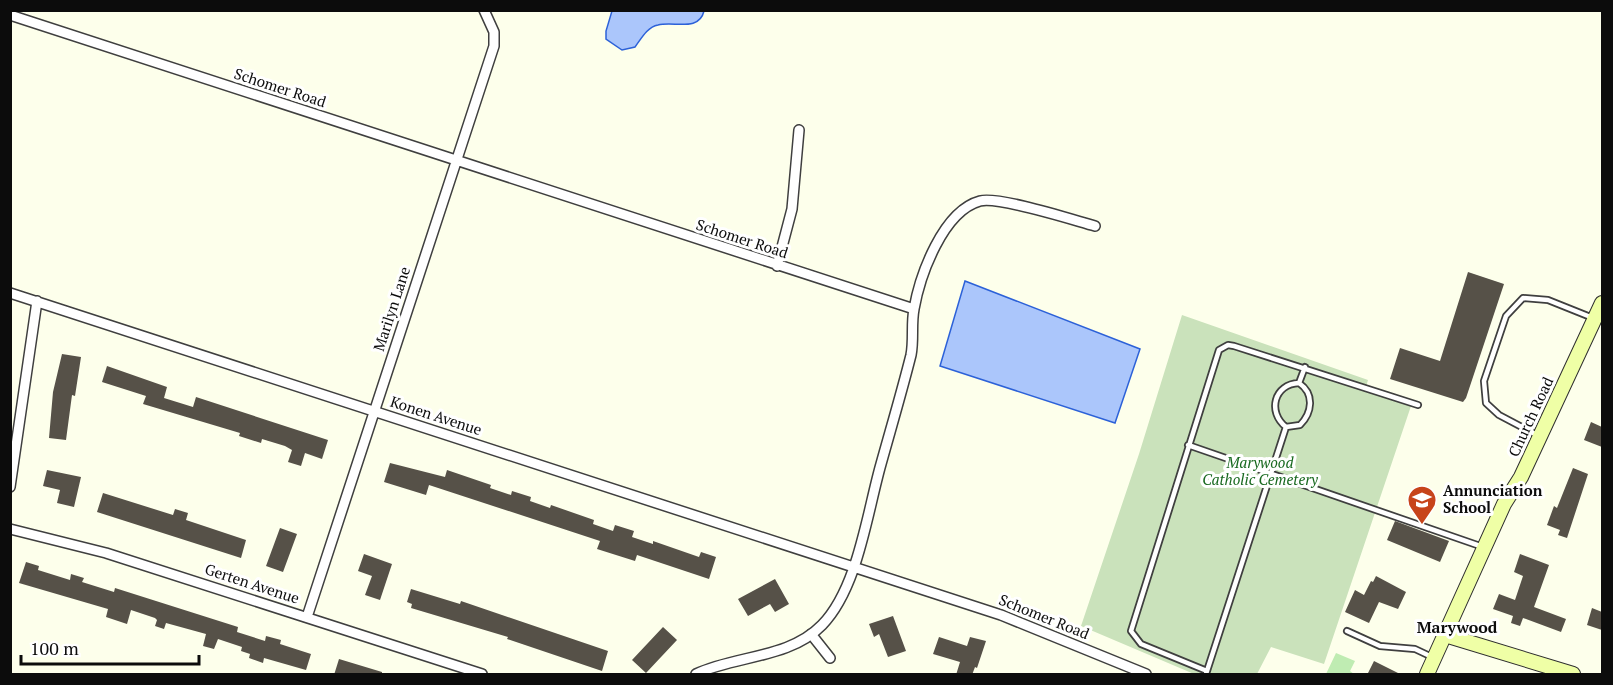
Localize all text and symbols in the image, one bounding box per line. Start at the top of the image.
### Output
street label: Schomer Road [232,63,329,111]
street label: Schomer Road [694,214,791,262]
street label: Marilyn Lane [368,264,414,354]
street label: Church Road [1503,373,1557,460]
street label: Konen Avenue [388,391,485,439]
park label: Marywood Catholic Cemetery [1202,452,1319,489]
place label: Annunciation School [1443,480,1543,517]
school or university icon: Annunciation School [1406,484,1438,526]
street label: Gerten Avenue [203,558,302,608]
street label: Schomer Road [996,589,1092,643]
district label: Marywood [1417,616,1498,638]
scale bar [21,628,200,666]
text: 100 m [30,636,79,660]

